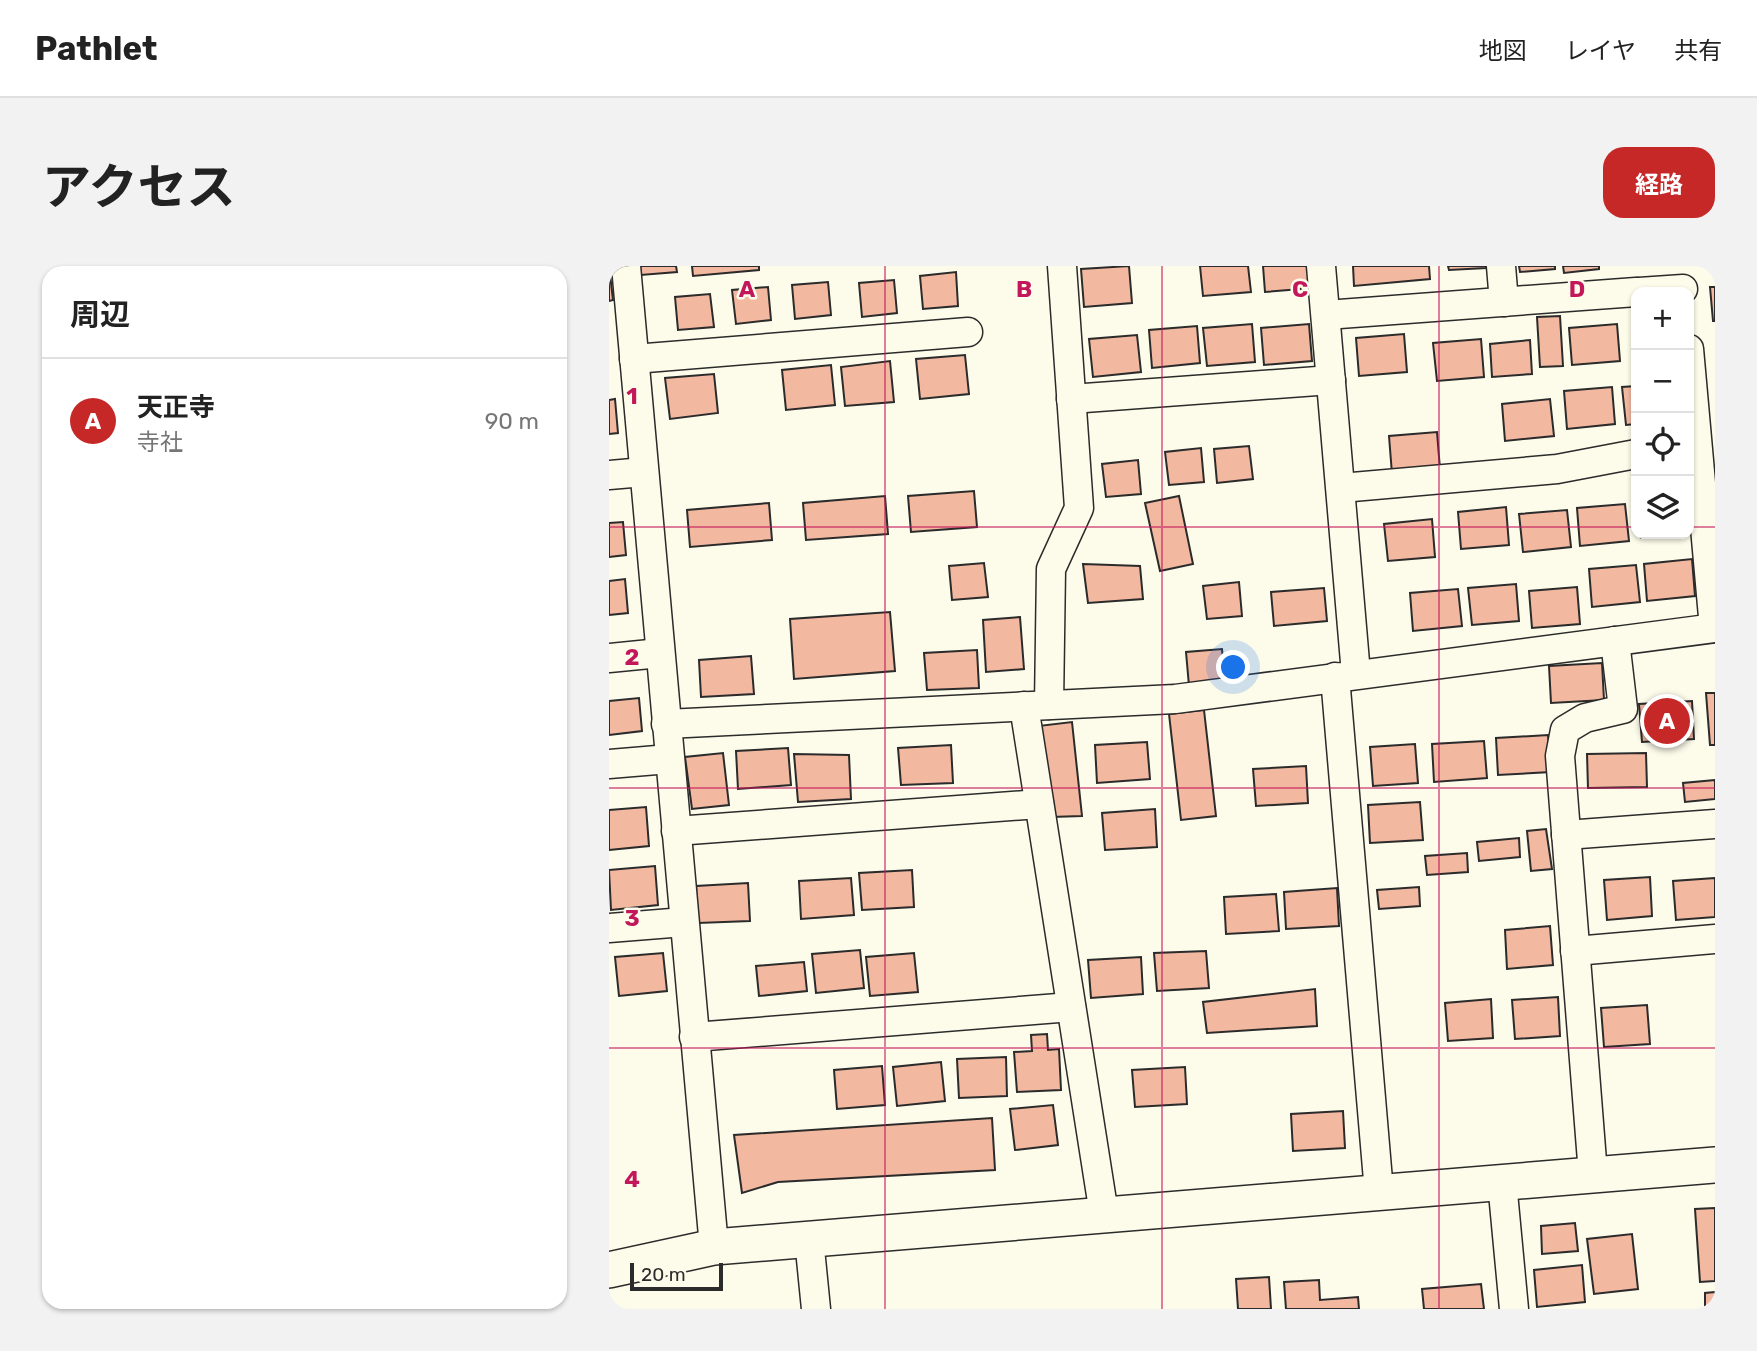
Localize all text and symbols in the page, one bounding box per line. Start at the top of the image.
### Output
text: Pathlet [35,29,158,68]
text: 地図 [1479,37,1527,65]
text: レイヤ [1565,37,1636,65]
text: 共有 [1674,37,1722,65]
button: 経路 [1603,147,1715,218]
text: アクセス [42,158,236,216]
text: A [739,275,756,303]
text: B [1016,275,1032,303]
text: C [1292,275,1308,303]
text: D [1569,275,1585,303]
map controls [1631,287,1694,539]
button: + [1631,287,1694,350]
text: 周辺 [70,297,130,333]
button: − [1631,350,1694,413]
text: 1 [626,382,638,410]
text: 天正寺 [137,392,215,423]
text: A [85,407,101,435]
text: 90 m [485,407,539,435]
button: locate [1631,413,1694,476]
text: 寺社 [137,428,183,456]
button: layers [1631,476,1694,539]
text: 2 [625,643,639,671]
your location [1216,650,1250,684]
pin: A [1644,695,1690,747]
text: 3 [624,904,640,932]
text: 4 [624,1165,640,1193]
scale bar [630,1260,723,1292]
text: 20 m [641,1263,686,1286]

